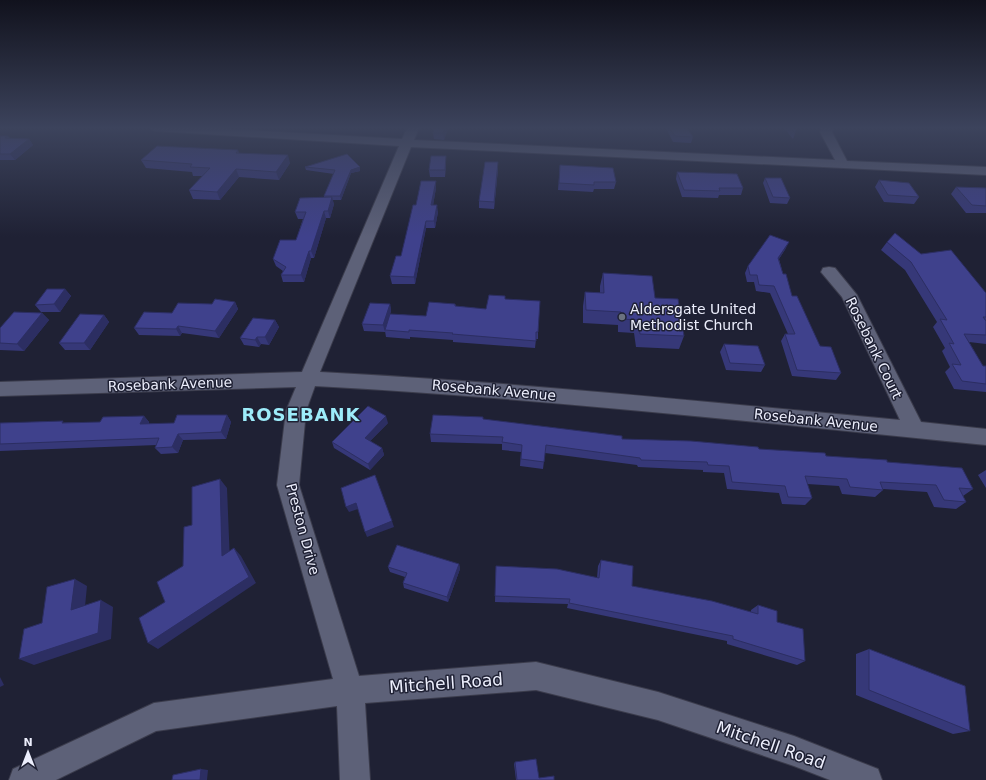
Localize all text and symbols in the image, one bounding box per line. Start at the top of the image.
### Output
street label: Rosebank Court [842,295,906,402]
place label: Aldersgate United Methodist Church [630,301,756,333]
marker: Aldersgate United Methodist Church [617,312,627,322]
street label: Rosebank Avenue [108,374,232,394]
street label: Rosebank Avenue [431,377,557,403]
district label: ROSEBANK [241,404,361,425]
street label: Rosebank Avenue [753,406,879,434]
street label: Preston Drive [283,481,323,577]
street label: Mitchell Road [388,669,504,697]
street label: Mitchell Road [714,717,828,773]
north arrow [8,732,48,772]
text: N [23,736,33,749]

